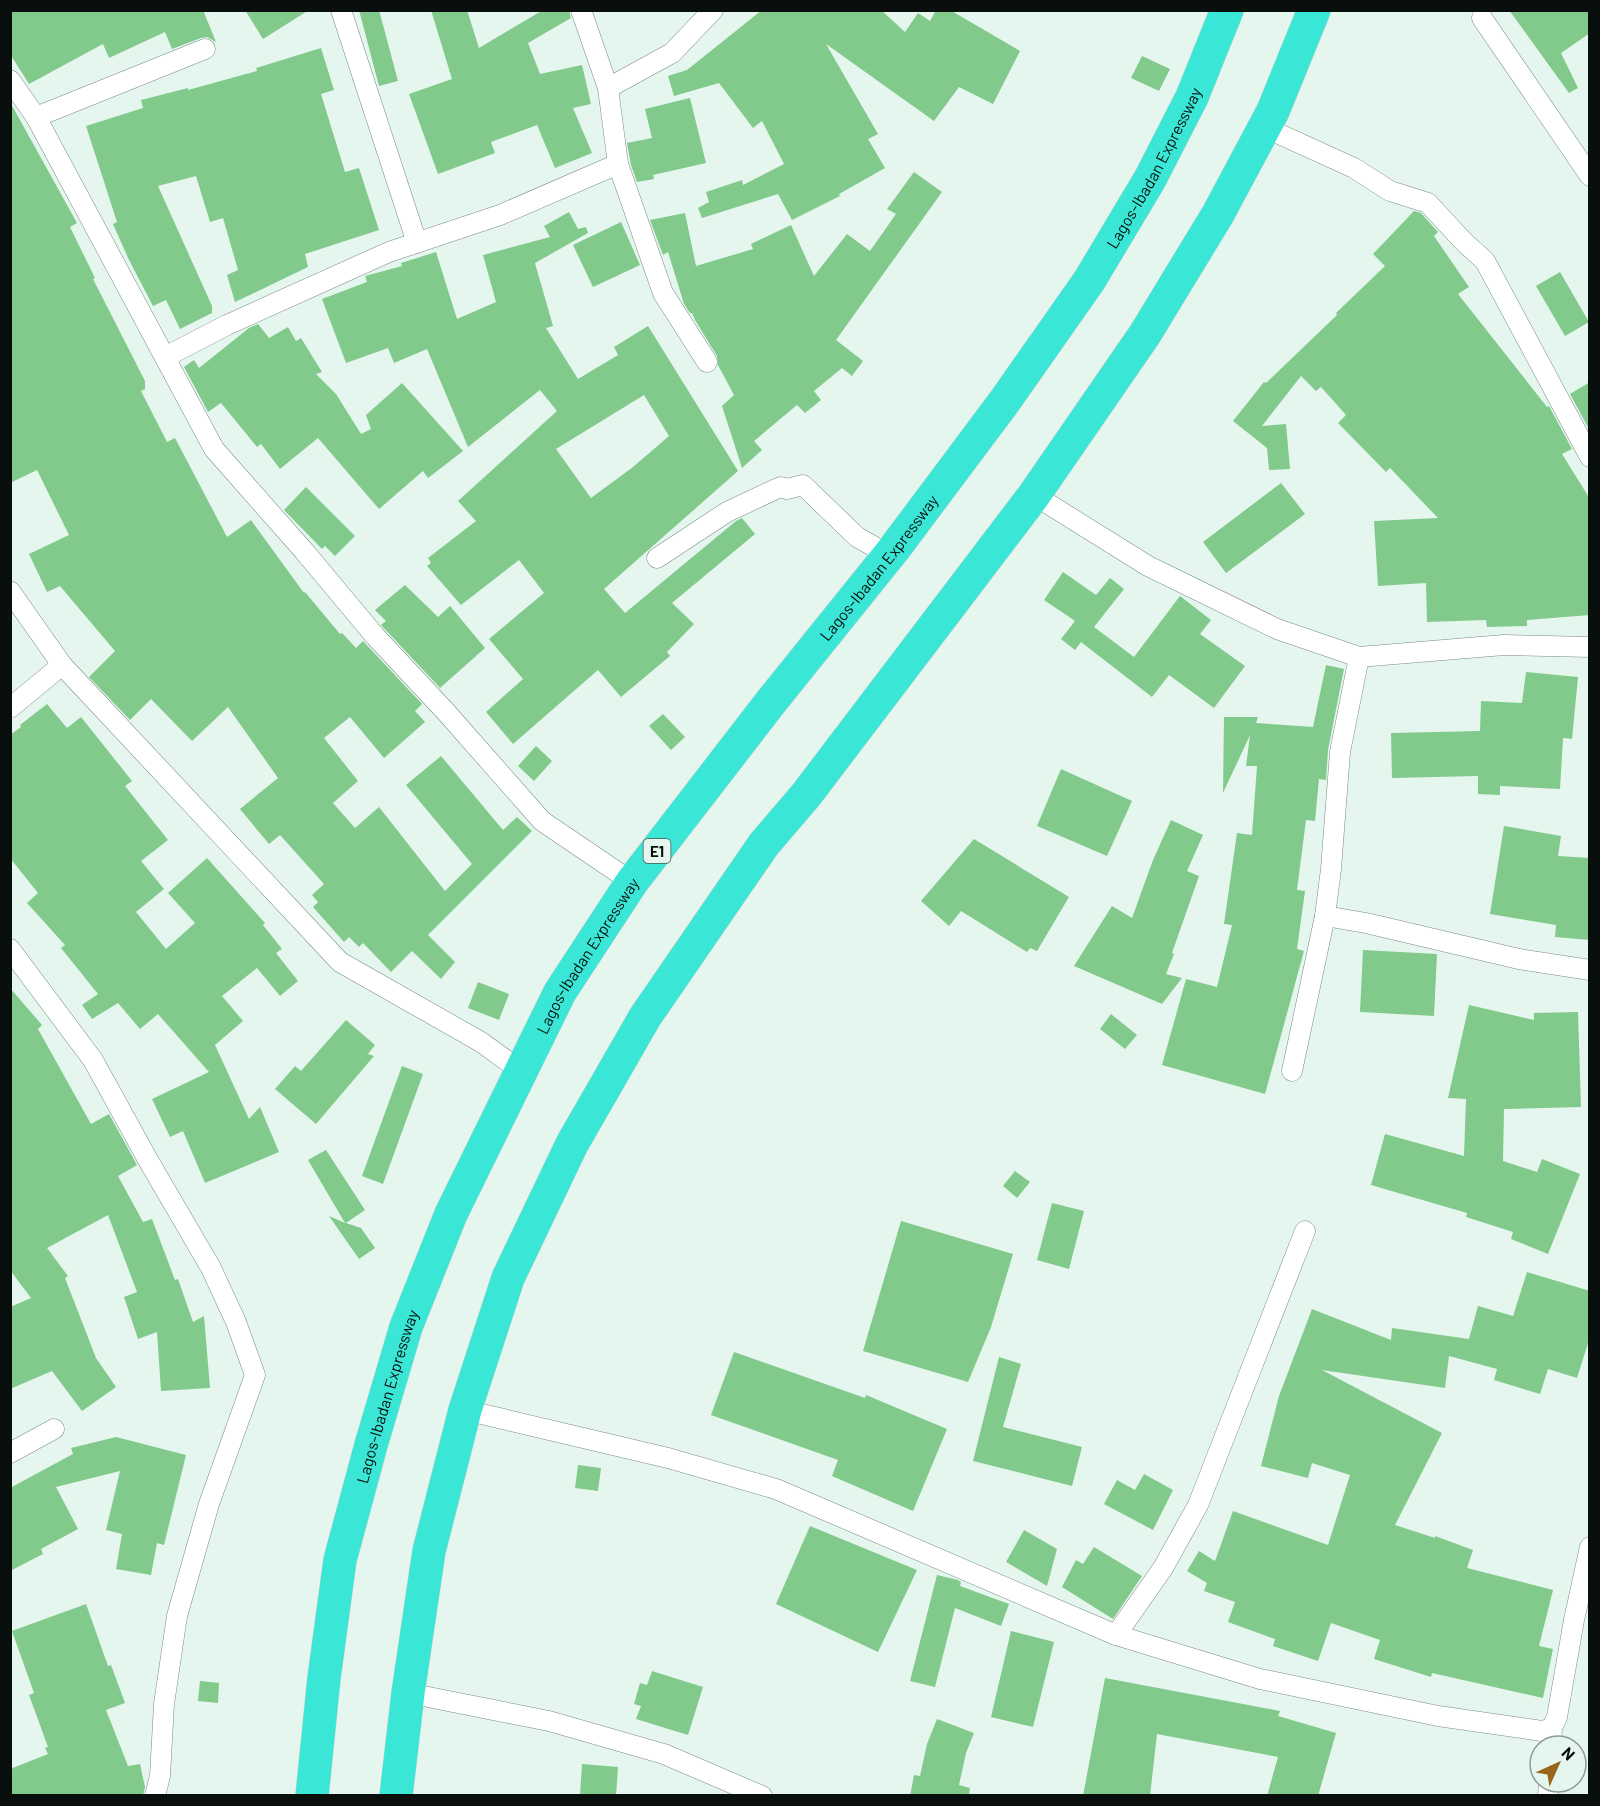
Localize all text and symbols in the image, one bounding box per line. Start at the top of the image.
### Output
street label: Lagos-Ibadan Expressway [1102,84,1205,251]
street label: Lagos-Ibadan Expressway [815,490,942,644]
road number: E1 [644,839,670,863]
street label: Lagos-Ibadan Expressway [532,873,642,1037]
street label: Lagos-Ibadan Expressway [352,1306,422,1485]
north arrow [1528,1734,1588,1794]
text: N [1558,1743,1579,1764]

